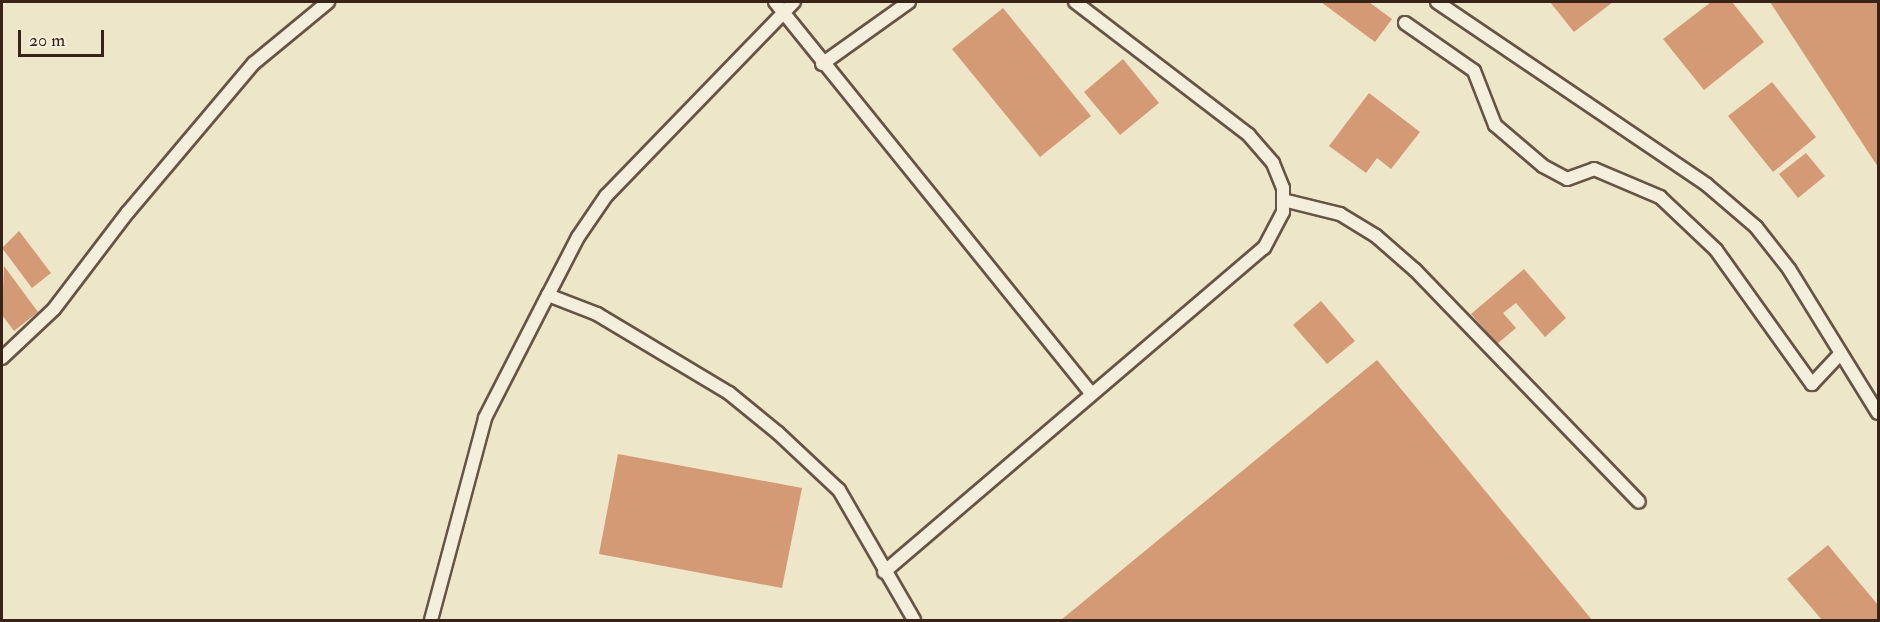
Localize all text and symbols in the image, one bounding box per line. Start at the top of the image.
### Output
scale bar [21,18,106,56]
text: 20 m [29,29,65,52]

